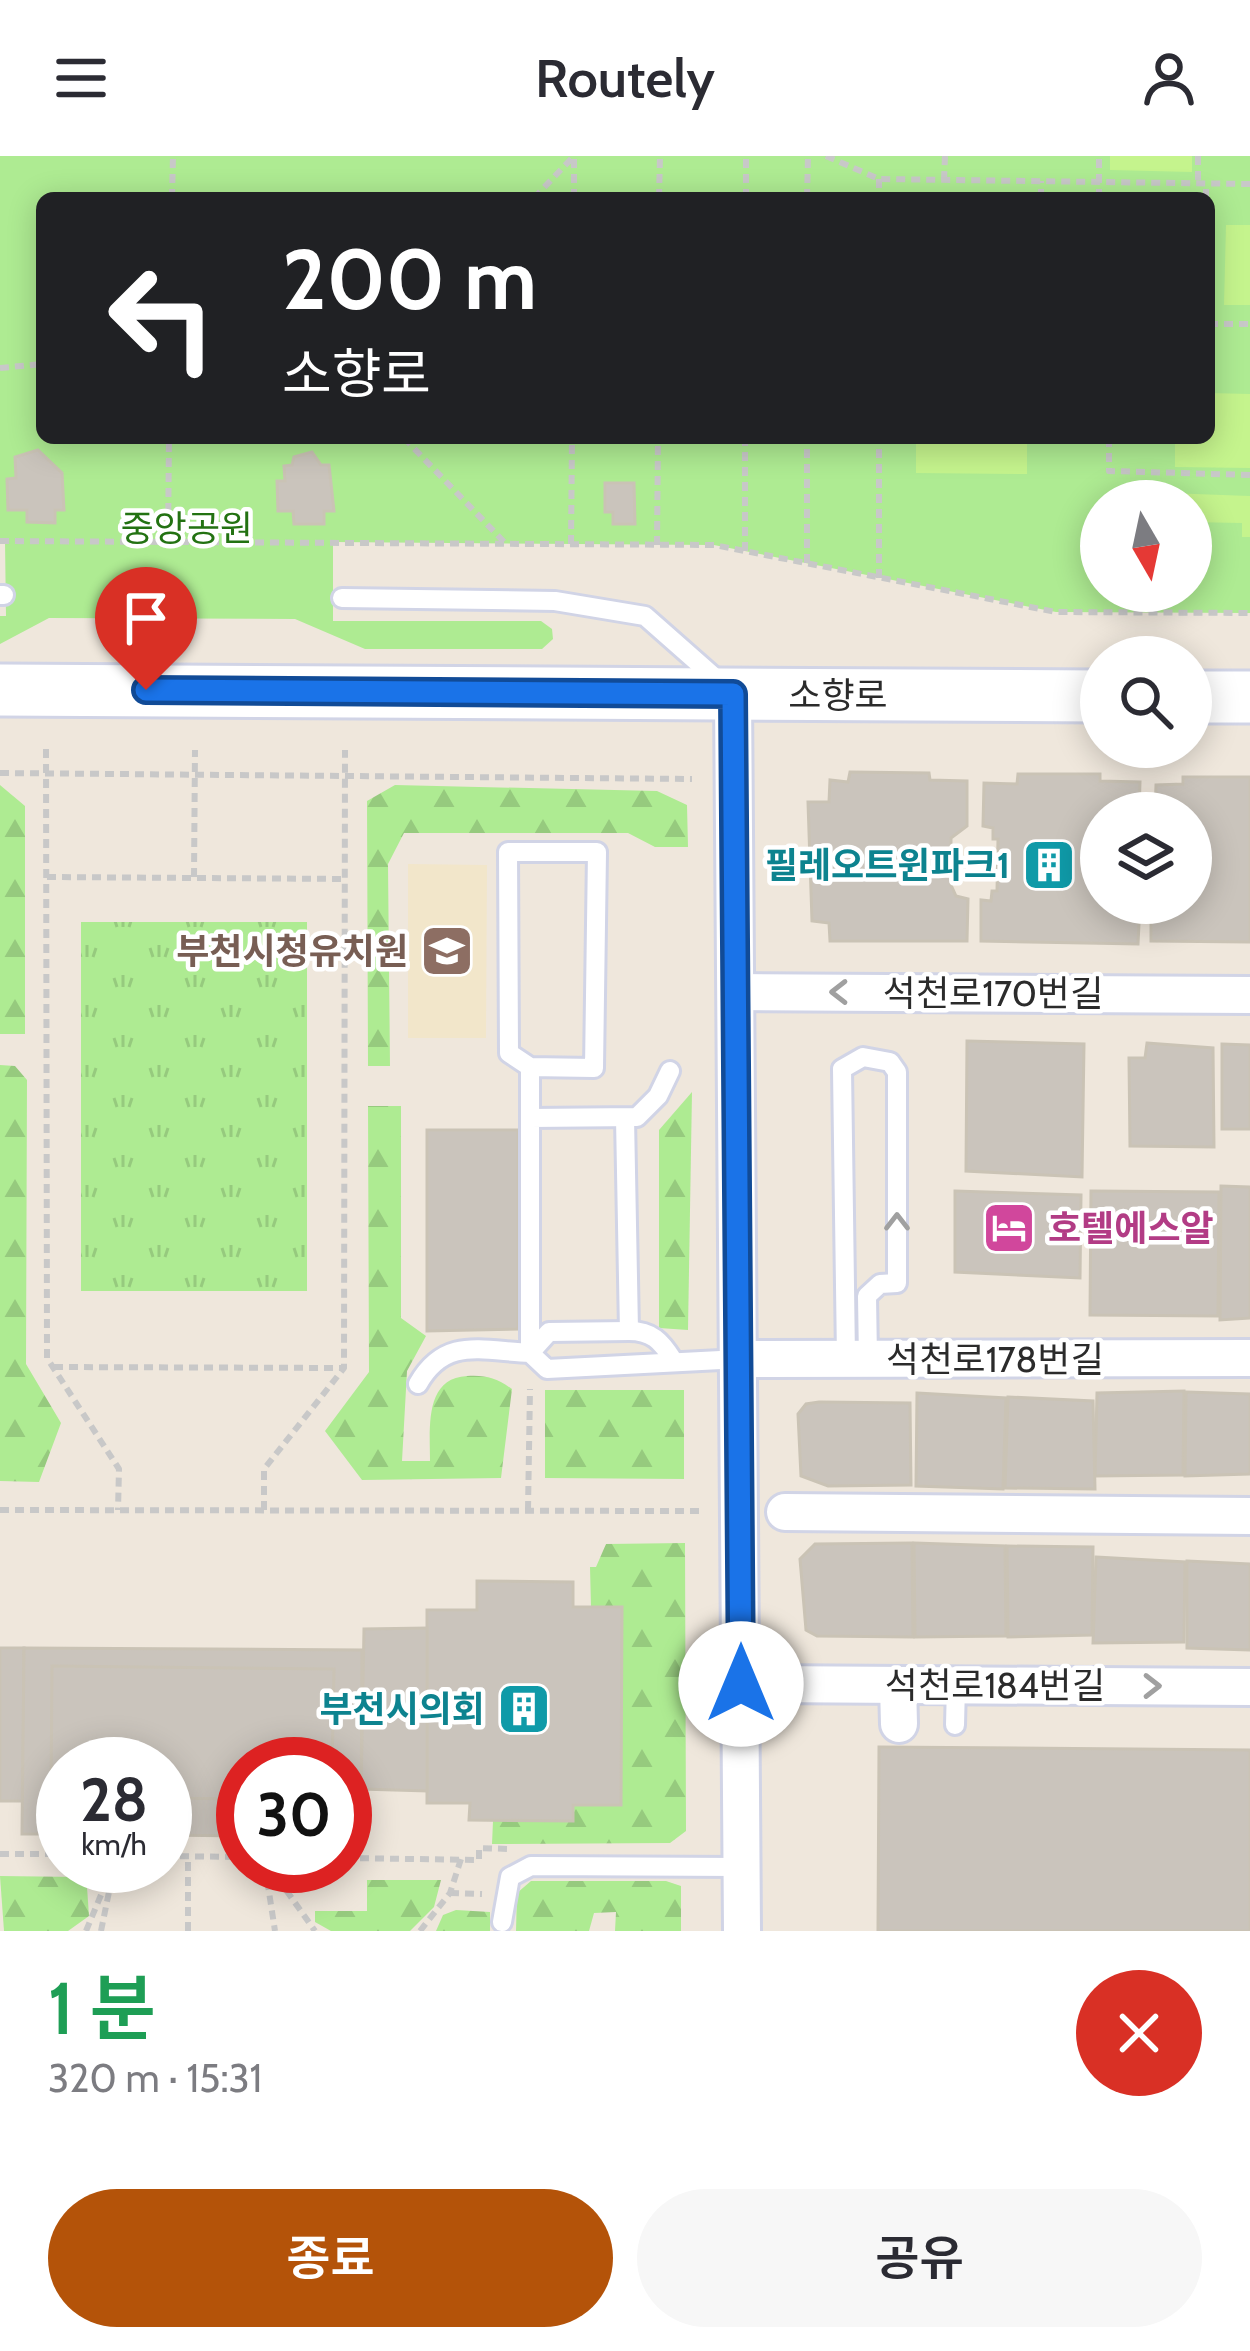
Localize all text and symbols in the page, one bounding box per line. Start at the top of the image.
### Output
icon: menu [48,45,114,111]
text: Routely [535,45,715,111]
icon: person [1136,45,1202,111]
text: 200 m [282,228,537,330]
icon: left [84,240,240,396]
text: 소향로 [282,341,431,407]
north arrow [1080,480,1212,612]
map controls [1080,480,1212,924]
park label: 중앙공원 [121,506,253,550]
pin [95,567,197,690]
icon: arrive [113,585,179,651]
button: search [1080,636,1212,768]
street label: 소향로 [788,673,888,717]
button: layers [1080,792,1212,924]
building icon: 필레오트윈파크1 [1021,837,1077,893]
place label: 필레오트윈파크1 [765,843,1010,887]
school or university icon: 부천시청유치원 [419,923,475,979]
place label: 부천시청유치원 [176,929,408,973]
street label: 석천로170번길 [883,971,1103,1015]
one-way arrow [829,979,847,1005]
hotel icon: 호텔에스알 [981,1200,1037,1256]
place label: 호텔에스알 [1048,1206,1214,1250]
one-way arrow [884,1212,910,1230]
street label: 석천로178번길 [886,1337,1104,1381]
position arrow [678,1621,804,1747]
street label: 석천로184번길 [885,1663,1105,1707]
one-way arrow [1144,1673,1162,1699]
building icon: 부천시의회 [496,1681,552,1737]
place label: 부천시의회 [319,1687,485,1731]
speed limit sign: 30 [216,1737,372,1893]
text: 28 [80,1763,148,1836]
text: km/h [81,1826,147,1863]
text: 1 분 [48,1965,156,2052]
button: close [1076,1970,1202,2096]
text: 320 m · 15:31 [48,2054,262,2102]
button: 종료 [48,2189,613,2327]
button: 공유 [637,2189,1202,2327]

